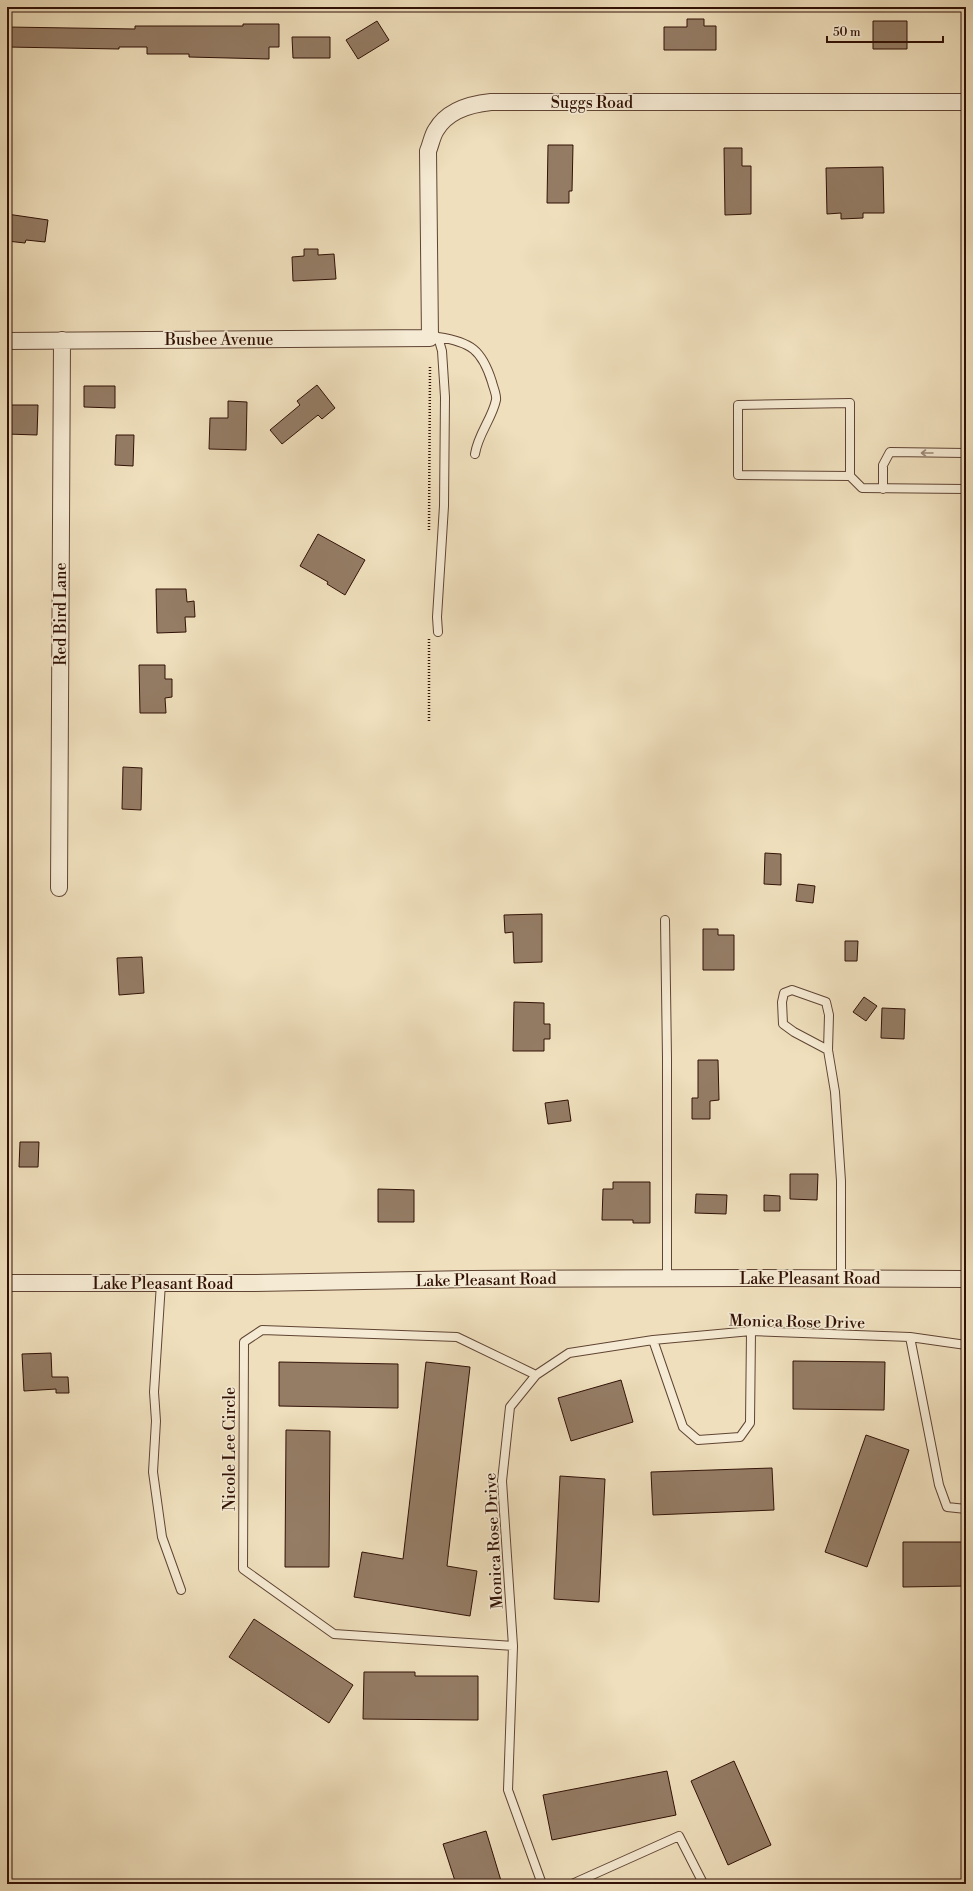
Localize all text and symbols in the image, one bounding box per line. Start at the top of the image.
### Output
scale bar [827,18,943,44]
text: 50 m [833,25,861,40]
street label: Suggs Road [551,93,633,113]
street label: Busbee Avenue [164,330,273,350]
one-way arrow [921,449,934,456]
street label: Red Bird Lane [51,562,71,666]
street label: Lake Pleasant Road [415,1269,557,1291]
street label: Lake Pleasant Road [740,1269,880,1289]
street label: Lake Pleasant Road [93,1274,233,1294]
street label: Monica Rose Drive [729,1311,865,1333]
street label: Nicole Lee Circle [220,1387,240,1511]
street label: Monica Rose Drive [480,1472,508,1610]

